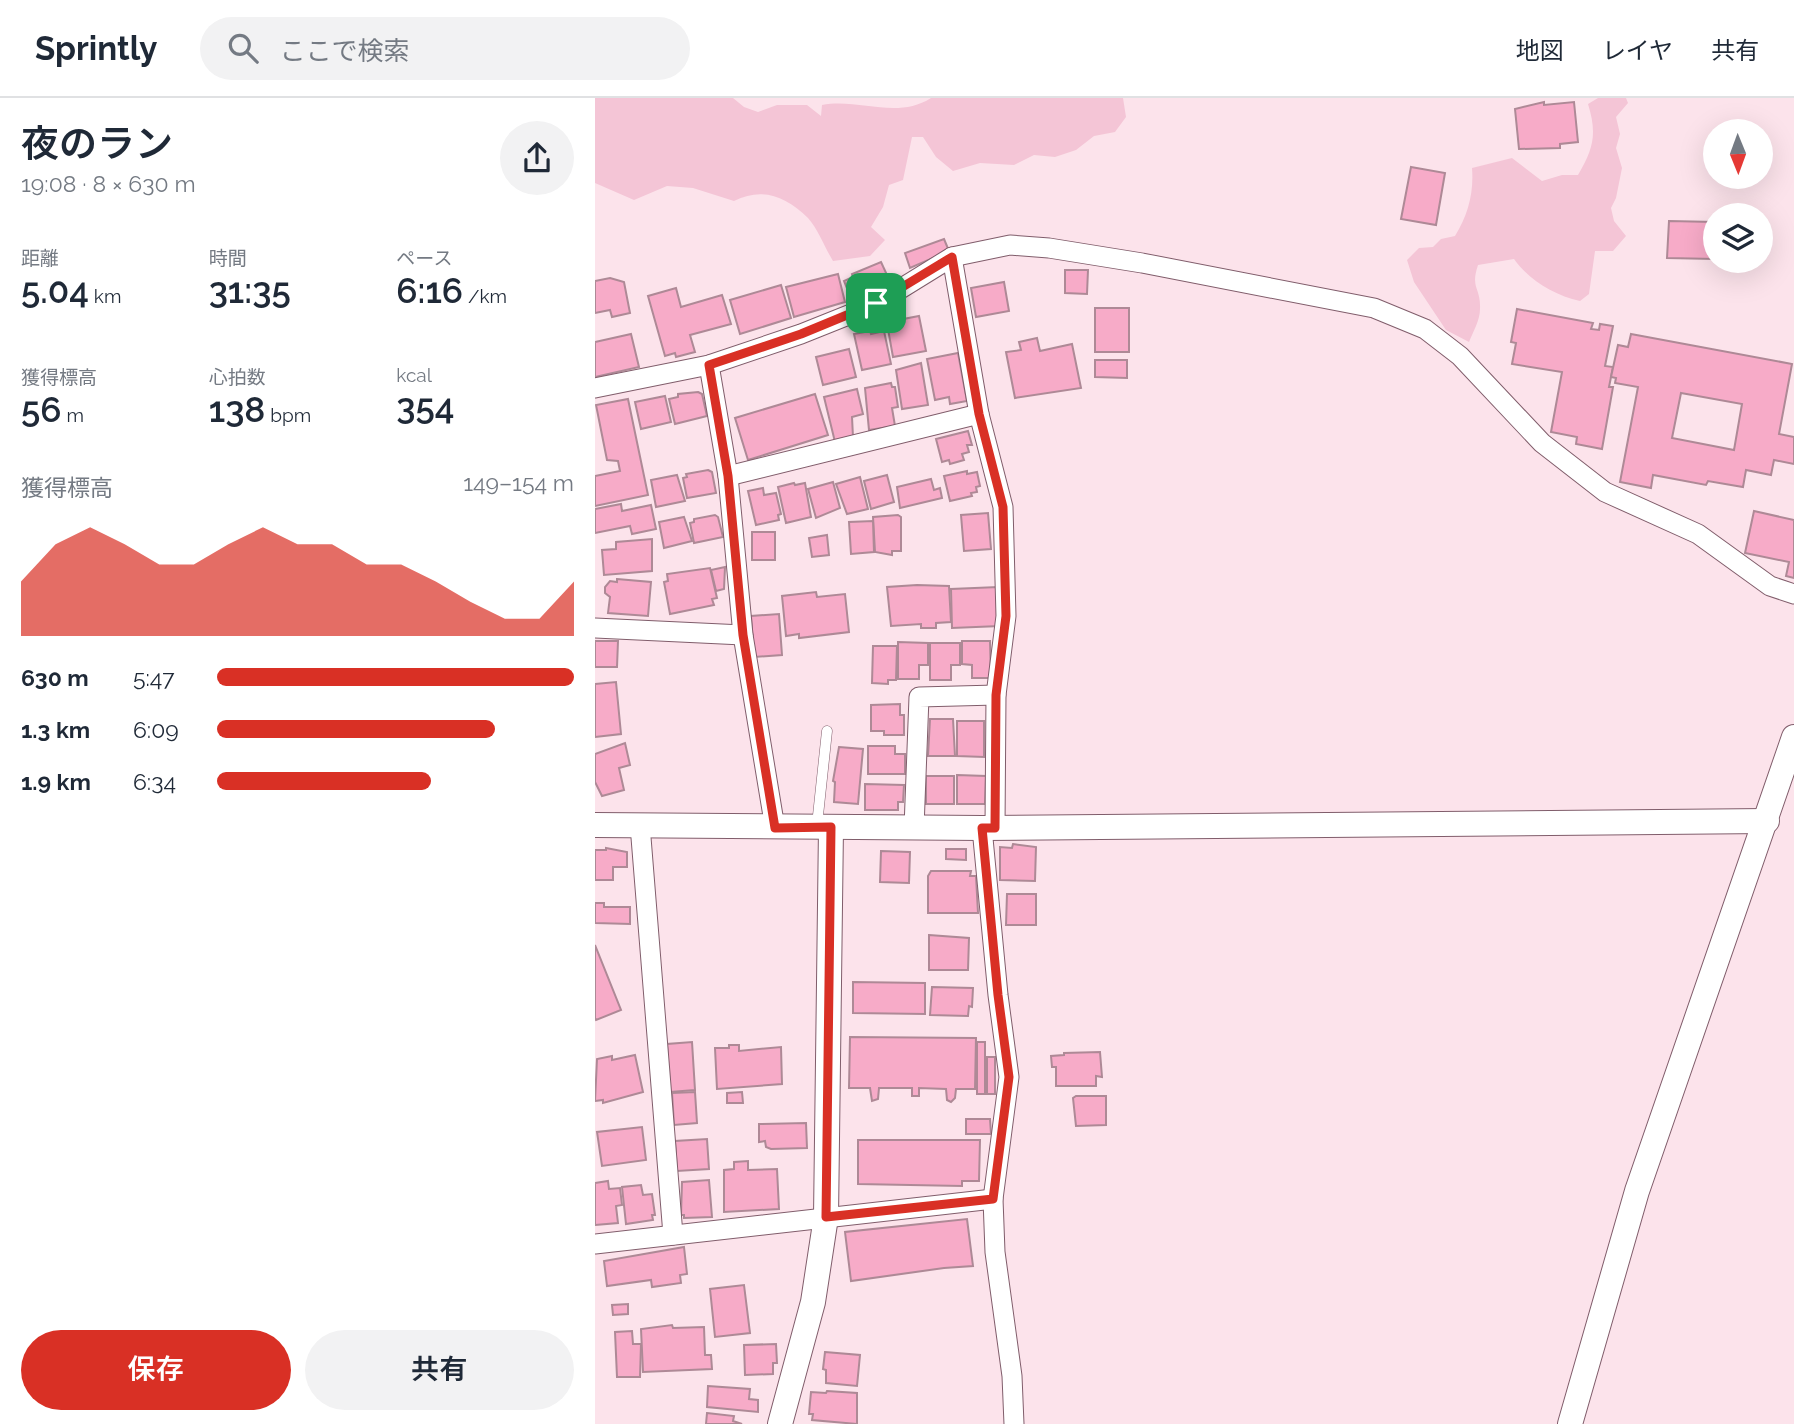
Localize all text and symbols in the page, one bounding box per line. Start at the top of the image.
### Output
search box [200,17,690,80]
text: Sprintly [35,29,158,68]
icon: search [224,29,262,67]
text: ここで検索 [280,36,410,66]
text: 地図 [1516,36,1564,65]
text: レイヤ [1602,36,1673,65]
text: 共有 [1711,36,1759,65]
north arrow [1703,119,1773,189]
map controls [1703,119,1773,273]
text: 夜のラン [21,121,173,166]
button: share [500,121,574,195]
text: 19:08 · 8 × 630 m [21,170,196,197]
button: layers [1703,203,1773,273]
text: 距離 [21,247,59,269]
text: 時間 [209,247,247,269]
text: ペース [396,247,452,269]
text: 5.04 [21,270,89,311]
text: 31:35 [209,270,291,311]
text: 6:16 [396,270,463,311]
pin [846,273,906,333]
icon: arrive [857,284,895,322]
text: km [89,285,121,307]
text: /km [463,285,507,307]
text: kcal [396,364,432,386]
text: 獲得標高 [21,366,97,388]
text: 心拍数 [209,366,266,388]
text: 354 [396,386,455,427]
text: 56 [21,389,62,430]
text: 138 [209,389,265,430]
text: m [62,404,84,426]
text: bpm [265,404,311,426]
text: 149–154 m [463,469,574,496]
text: 獲得標高 [21,474,113,501]
text: 630 m [21,664,89,691]
text: 5:47 [133,664,175,691]
text: 1.3 km [21,716,90,743]
text: 6:09 [133,716,179,743]
text: 1.9 km [21,768,91,795]
text: 6:34 [133,768,176,795]
button: 保存 [21,1330,291,1410]
button: 共有 [305,1330,574,1410]

